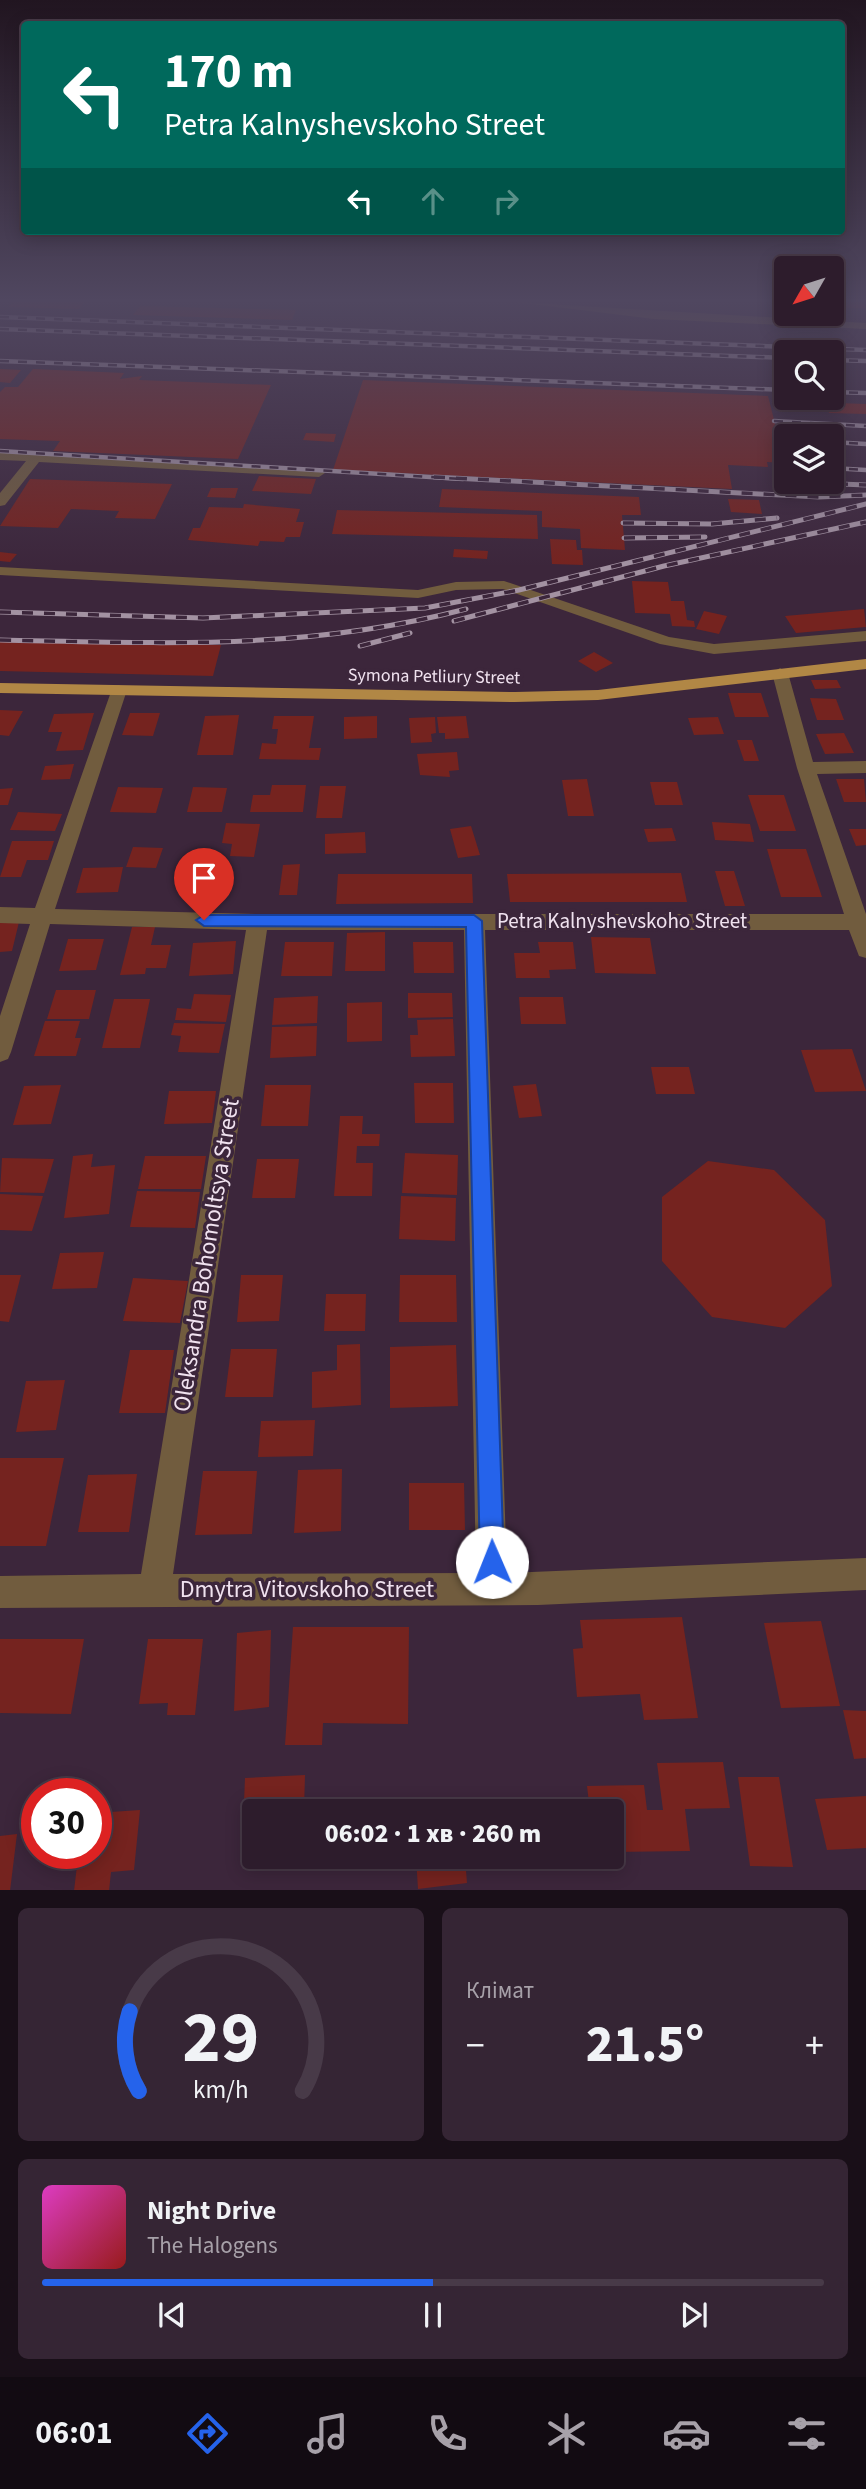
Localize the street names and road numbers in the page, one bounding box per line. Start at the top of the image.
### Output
street label: Symona Petliury Street [348,662,520,691]
street label: Petra Kalnyshevskoho Street [497,906,747,936]
street label: Oleksandra Bohomoltsya Street [164,1096,249,1414]
street label: Dmytra Vitovskoho Street [180,1572,434,1607]

